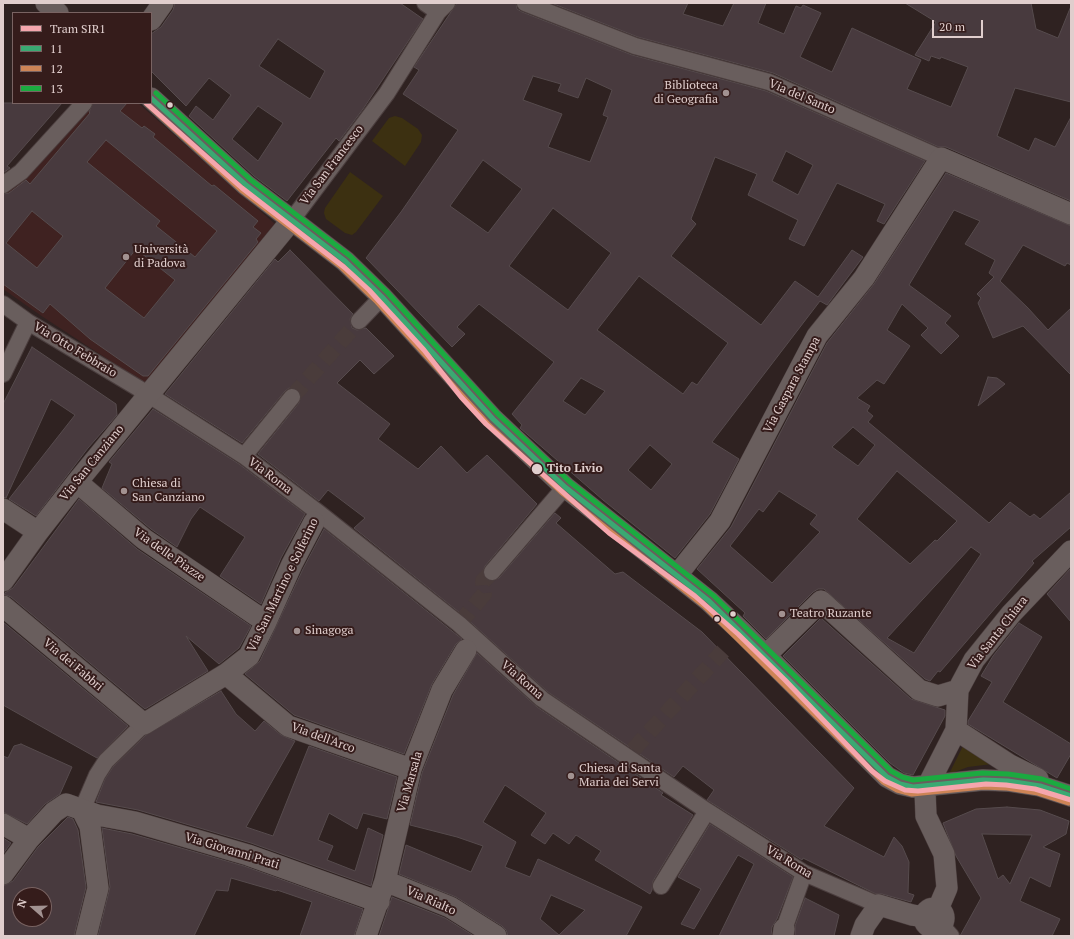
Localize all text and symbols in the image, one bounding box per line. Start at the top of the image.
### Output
legend [12,12,152,104]
scale bar [934,12,985,38]
text: 20 m [939,19,965,34]
text: Tram SIR1 [50,21,106,36]
text: 11 [50,41,63,56]
text: 12 [50,61,63,76]
street label: Via del Santo [767,77,837,117]
place label: Biblioteca di Geografia [654,79,718,107]
text: 13 [50,81,63,96]
marker: Biblioteca di Geografia [721,88,731,98]
unlabelled marker [165,100,175,110]
street label: Via San Francesco [297,122,367,208]
place label: Università di Padova [134,243,189,271]
marker: Università di Padova [121,252,131,262]
street label: Via Otto Febbraio [31,319,119,381]
street label: Via Gaspara Stampa [761,334,823,436]
street label: Via San Canziano [57,422,127,504]
street label: Via Roma [245,455,295,497]
marker: Tito Livio [530,462,544,476]
place label: Tito Livio [547,462,603,476]
place label: Chiesa di San Canziano [132,477,205,505]
marker: Chiesa di San Canziano [119,486,129,496]
street label: Via San Martino e Solferino [244,516,322,654]
street label: Via delle Piazze [131,525,207,585]
street label: Via Santa Chiara [965,594,1031,672]
place label: Teatro Ruzante [790,607,871,621]
unlabelled marker [728,609,738,619]
marker: Teatro Ruzante [777,609,787,619]
unlabelled marker [712,614,722,624]
place label: Sinagoga [305,624,354,638]
marker: Sinagoga [292,626,302,636]
street label: Via dei Fabbri [40,636,106,694]
street label: Via Roma [498,658,546,702]
street label: Via dell'Arco [289,720,357,756]
street label: Via Marsala [394,750,426,814]
place label: Chiesa di Santa Maria dei Servi [579,762,661,790]
marker: Chiesa di Santa Maria dei Servi [566,771,576,781]
street label: Via Giovanni Prati [183,830,281,872]
street label: Via Roma [763,843,815,881]
street label: Via Rialto [404,884,458,918]
north arrow [12,887,52,927]
text: N [14,897,30,910]

